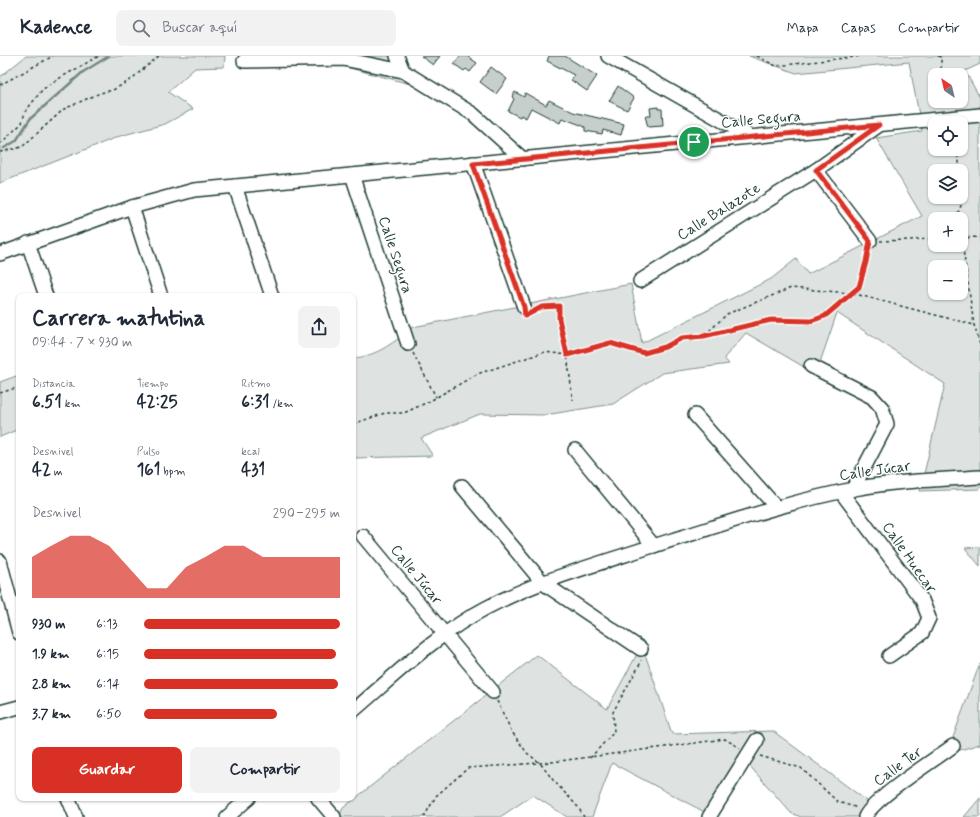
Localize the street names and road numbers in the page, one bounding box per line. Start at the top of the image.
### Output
street label: Calle Segura [720,107,802,134]
street label: Calle Balazote [674,178,764,246]
street label: Calle Segura [372,214,417,296]
street label: Calle Júcar [838,456,913,486]
street label: Calle Huecar [877,518,941,598]
street label: Calle Júcar [386,541,447,610]
street label: Calle Ter [870,742,927,791]

